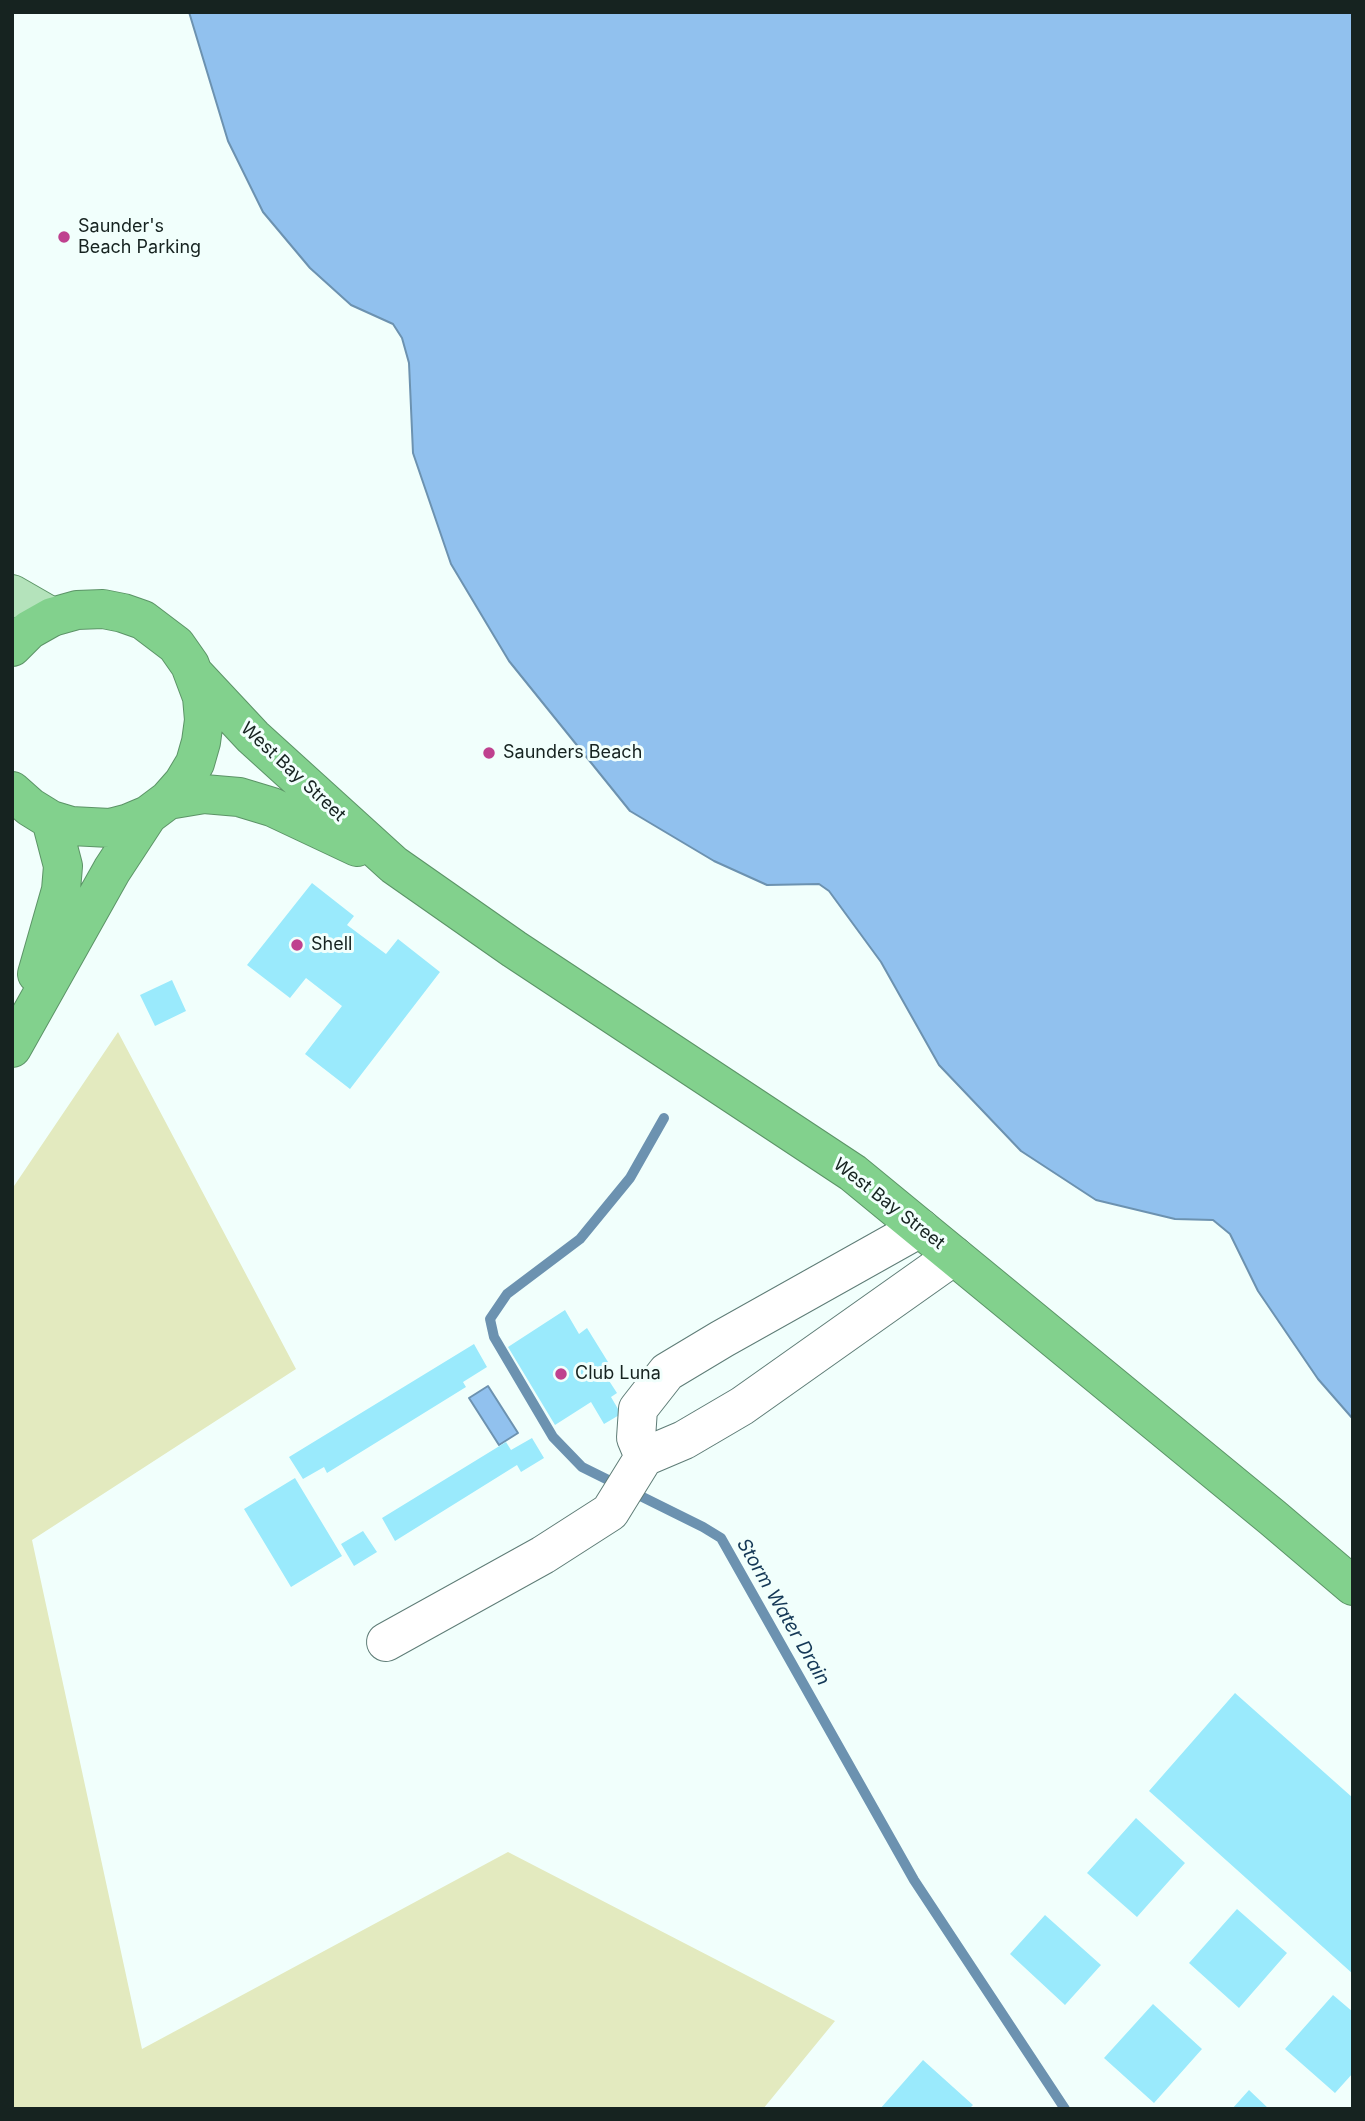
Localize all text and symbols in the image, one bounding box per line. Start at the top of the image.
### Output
place label: Saunder's Beach Parking [78,216,201,258]
marker: Saunder's Beach Parking [56,229,72,245]
street label: West Bay Street [236,718,350,826]
place label: Saunders Beach [503,742,642,764]
marker: Saunders Beach [481,745,497,761]
place label: Shell [311,934,352,956]
marker: Shell [289,937,305,953]
street label: West Bay Street [829,1154,949,1254]
place label: Club Luna [575,1363,661,1385]
marker: Club Luna [553,1366,569,1382]
water label: Storm Water Drain [732,1534,834,1690]

